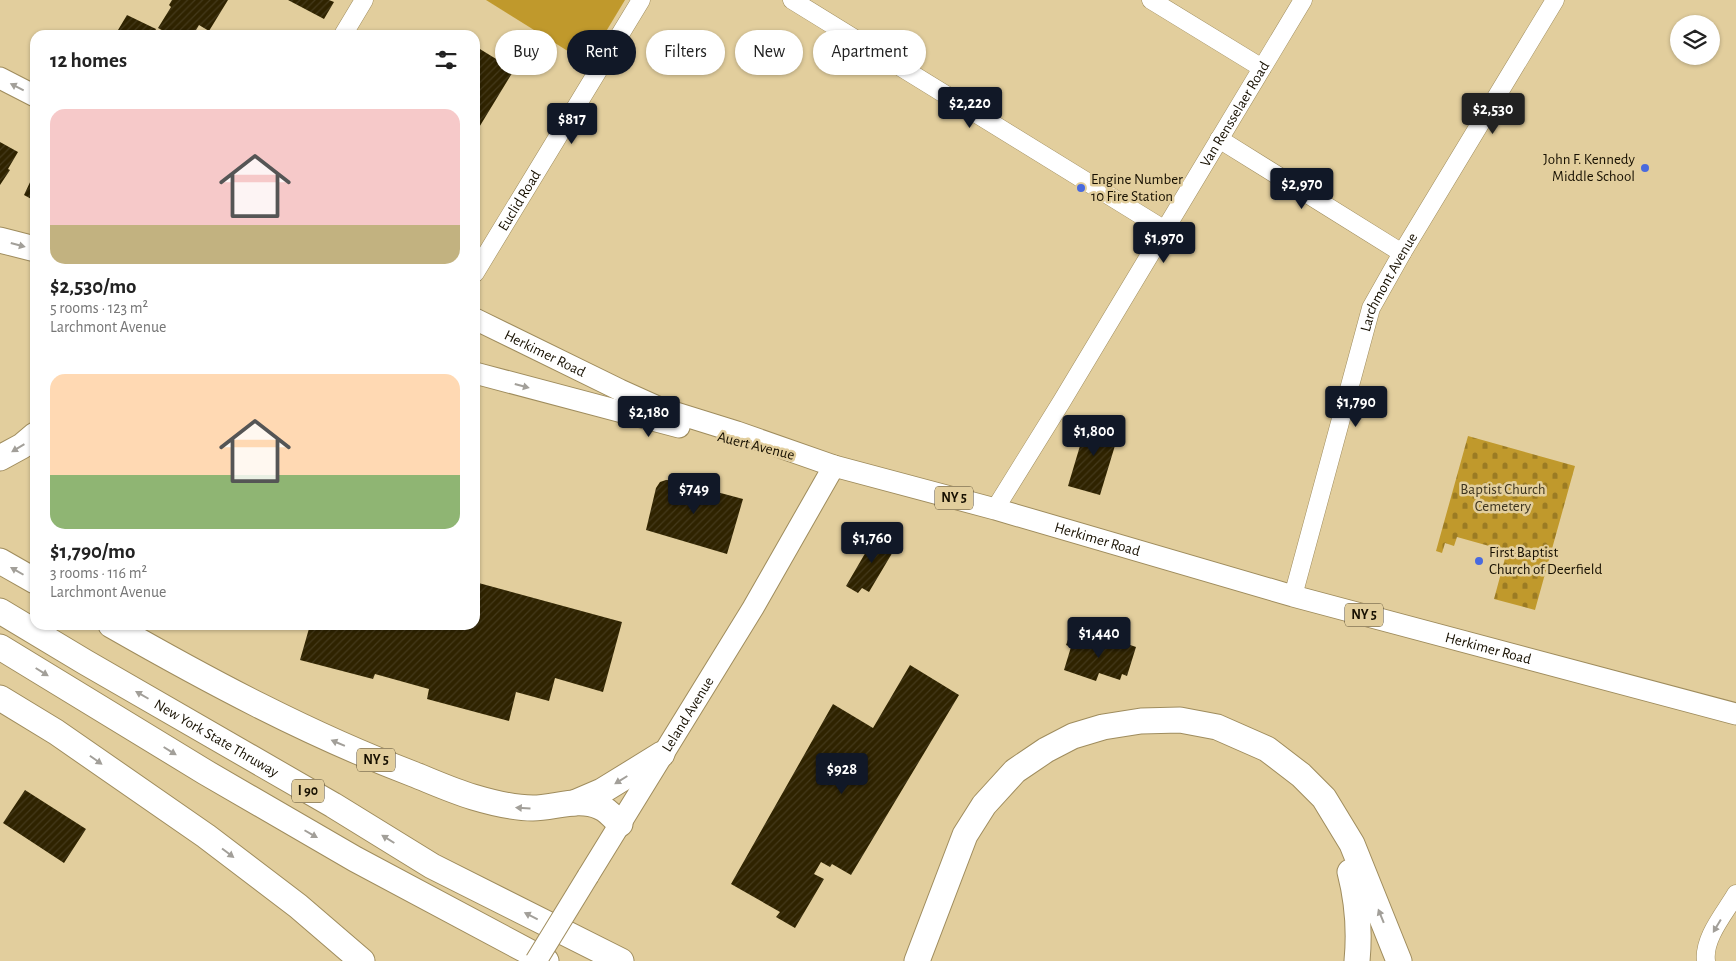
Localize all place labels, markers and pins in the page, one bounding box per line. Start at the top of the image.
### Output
pin: $2,220 [929,86,1011,129]
pin: $2,530 [1452,92,1534,135]
pin: $817 [542,102,602,145]
place label: John F. Kennedy Middle School [1543,152,1636,184]
marker: John F. Kennedy Middle School [1639,162,1651,174]
pin: $2,970 [1261,168,1343,210]
place label: Engine Number 10 Fire Station [1091,172,1183,204]
marker: Engine Number 10 Fire Station [1075,182,1087,194]
pin: $1,970 [1123,222,1205,264]
pin: $1,790 [1315,386,1397,428]
pin: $2,180 [608,396,690,438]
pin: $1,800 [1053,414,1135,457]
pin: $749 [664,472,724,515]
pin: $1,760 [831,522,913,564]
place label: First Baptist Church of Deerfield [1489,545,1602,577]
marker: First Baptist Church of Deerfield [1473,555,1485,567]
pin: $1,440 [1058,616,1140,659]
pin: $928 [812,752,872,795]

